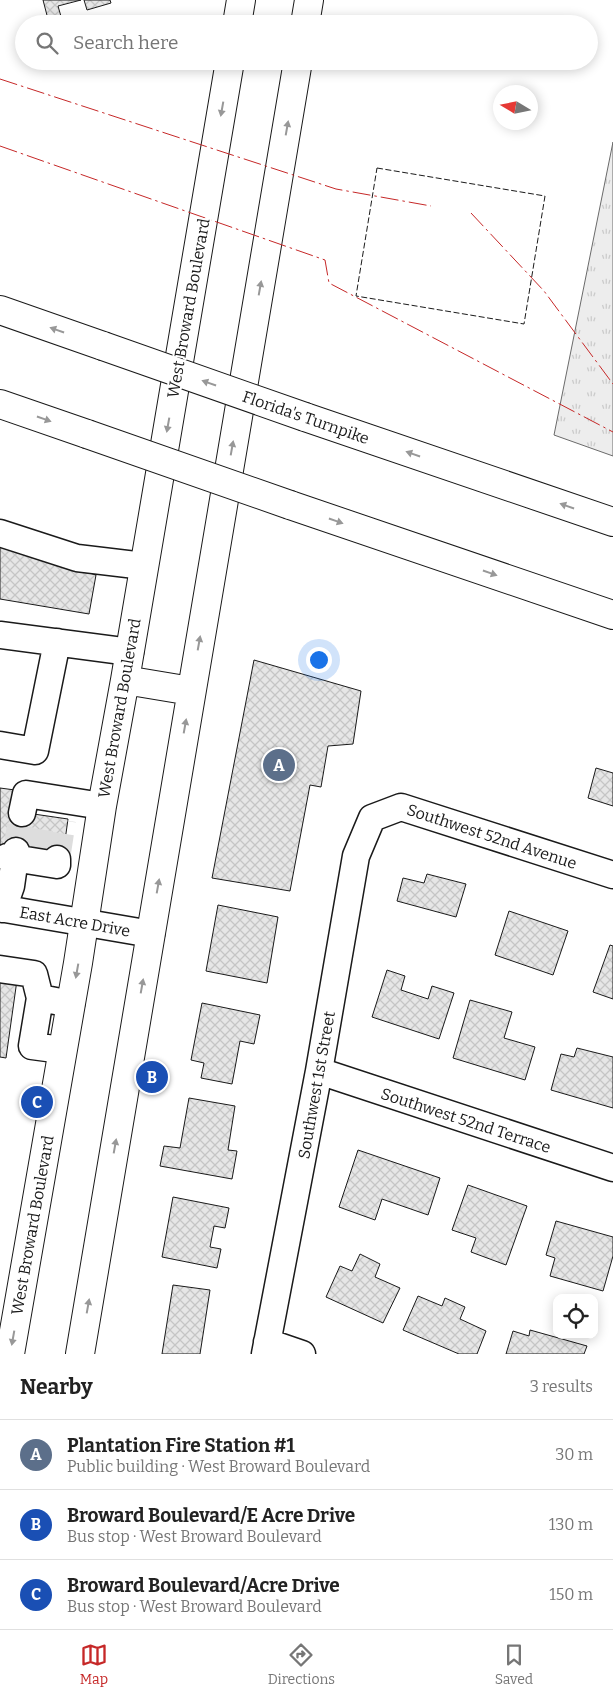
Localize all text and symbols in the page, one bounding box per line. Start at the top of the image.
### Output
search box [15,15,598,70]
icon: search [33,29,61,57]
text: Search here [73,31,178,54]
north arrow [493,85,538,130]
one-way arrow [217,102,225,118]
one-way arrow [284,119,292,135]
street label: West Broward Boulevard [163,216,214,399]
one-way arrow [256,280,264,296]
one-way arrow [49,326,64,334]
one-way arrow [202,379,217,386]
street label: Florida's Turnpike [240,387,372,448]
one-way arrow [36,416,51,424]
one-way arrow [164,417,172,433]
one-way arrow [229,440,237,456]
one-way arrow [405,449,420,457]
one-way arrow [559,502,574,510]
one-way arrow [329,517,344,525]
one-way arrow [483,569,498,577]
street label: West Broward Boulevard [94,616,145,799]
one-way arrow [195,634,203,650]
your location [306,647,332,673]
one-way arrow [181,717,189,733]
pin: A [263,746,295,784]
street label: Southwest 52nd Avenue [404,800,579,873]
one-way arrow [154,878,162,894]
street label: East Acre Drive [18,902,132,941]
one-way arrow [72,963,80,979]
one-way arrow [139,977,147,993]
street label: Southwest 1st Street [294,1009,339,1161]
pin: B [136,1058,168,1096]
pin: C [21,1083,53,1121]
street label: Southwest 52nd Terrace [378,1084,553,1157]
street label: West Broward Boulevard [7,1133,58,1316]
one-way arrow [111,1137,119,1153]
map controls [553,1294,598,1339]
button: locate [553,1294,598,1339]
one-way arrow [84,1298,92,1314]
one-way arrow [8,1330,16,1346]
text: Nearby [20,1374,93,1400]
text: 3 results [530,1377,593,1396]
text: Plantation Fire Station #1 [67,1434,295,1457]
text: A [30,1445,42,1464]
text: 30 m [555,1445,593,1464]
text: Public building · West Broward Boulevard [67,1457,370,1476]
text: Broward Boulevard/E Acre Drive [67,1504,355,1527]
text: B [31,1515,41,1534]
text: 130 m [549,1515,593,1534]
text: Bus stop · West Broward Boulevard [67,1527,322,1546]
text: Broward Boulevard/Acre Drive [67,1574,340,1597]
text: C [31,1585,41,1604]
text: 150 m [549,1585,593,1604]
text: Bus stop · West Broward Boulevard [67,1597,322,1616]
tab: Map [80,1641,108,1688]
tab: Directions [268,1641,335,1688]
tab: Saved [495,1641,533,1688]

